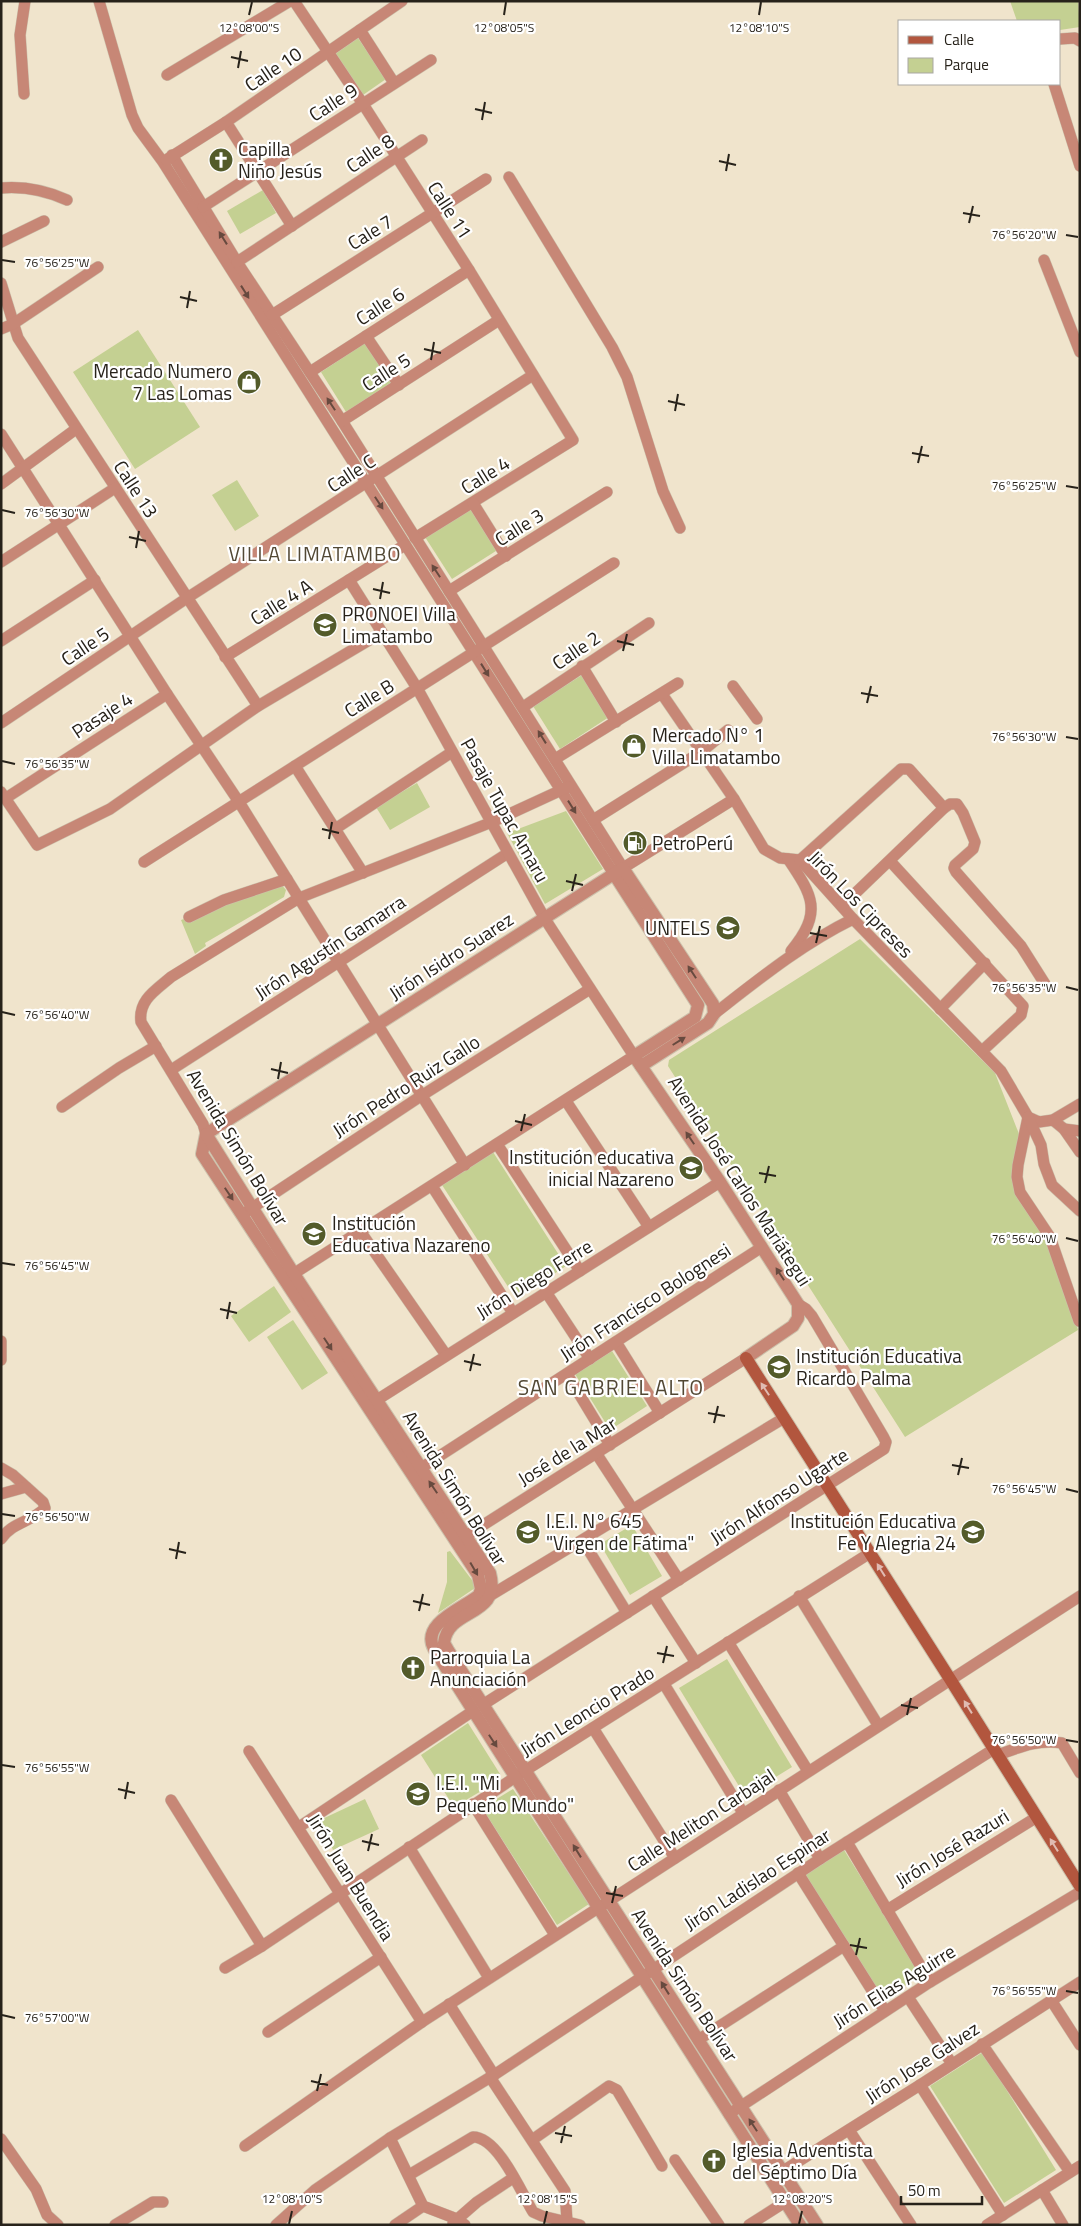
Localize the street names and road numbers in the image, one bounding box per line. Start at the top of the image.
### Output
street label: Calle 10 [238,39,307,98]
street label: Calle 9 [303,75,363,128]
street label: Calle 8 [340,126,400,179]
street label: Calle 11 [421,175,480,244]
street label: Cale 7 [341,206,398,257]
street label: Calle 6 [350,279,410,332]
street label: Calle 5 [356,345,416,398]
street label: Calle C [321,446,381,499]
street label: Calle 4 [455,448,515,501]
street label: Calle 13 [107,454,166,523]
street label: Calle 3 [489,500,549,553]
street label: Calle 4 A [244,571,317,632]
street label: Calle 5 [55,619,115,672]
street label: Calle 2 [546,623,606,676]
street label: Calle B [338,671,399,724]
street label: Pasaje 4 [65,684,138,745]
street label: Pasaje Tupac Amaru [454,732,557,887]
street label: Jirón Los Cipreses [802,843,921,964]
street label: Jirón Agustín Gamarra [249,887,411,1006]
street label: Jirón Isidro Suarez [383,904,519,1007]
street label: Jirón Pedro Ruiz Gallo [326,1027,485,1144]
street label: Avenida Simón Bolívar [180,1063,297,1231]
street label: Avenida José Carlos Mariátegui [661,1070,819,1292]
street label: Jirón Diego Ferre [470,1231,597,1326]
street label: Jirón Francisco Bolognesi [553,1235,736,1368]
street label: Avenida Simón Bolívar [396,1405,515,1571]
street label: José de la Mar [512,1408,622,1493]
street label: Jirón Alfonso Ugarte [704,1440,854,1551]
street label: Jirón Leoncio Prado [514,1658,659,1764]
street label: Calle Meliton Carbajal [621,1761,781,1878]
street label: Jirón José Razuri [889,1801,1014,1894]
street label: Jirón Juan Buendia [301,1807,402,1946]
street label: Jirón Ladislao Espinar [678,1820,836,1937]
street label: Avenida Simón Bolívar [625,1902,746,2068]
street label: Jirón Elias Aguirre [827,1936,961,2035]
street label: Jirón Jose Galvez [859,2014,985,2110]

